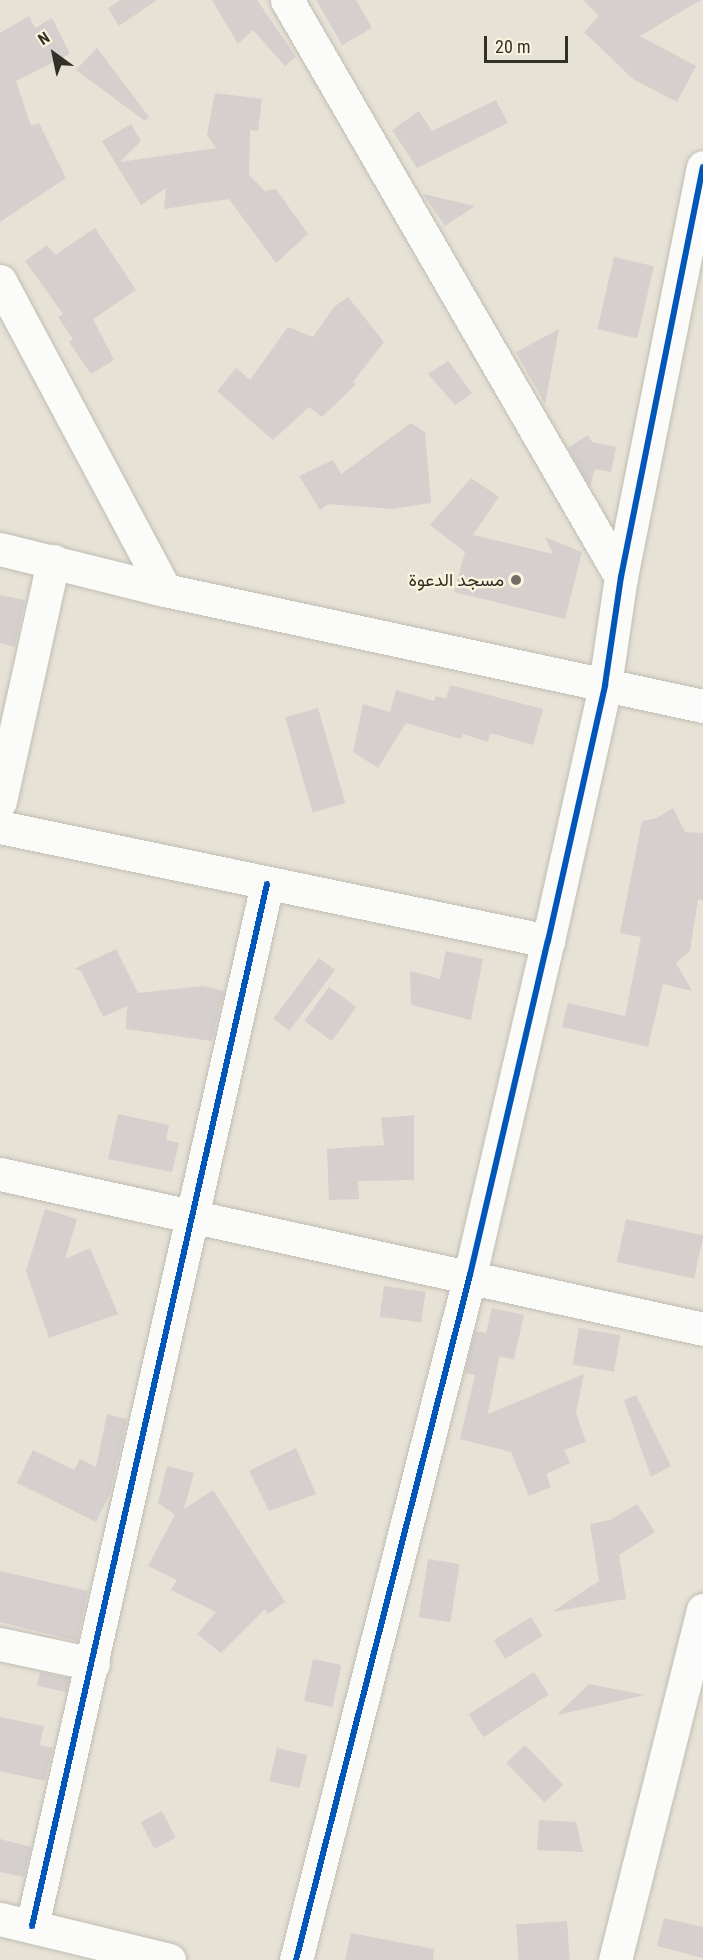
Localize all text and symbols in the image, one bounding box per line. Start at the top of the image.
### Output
north arrow [24,24,84,84]
scale bar [487,24,571,62]
text: N [35,28,53,49]
text: 20 m [495,36,530,57]
place label: مسجد الدعوة [409,569,504,591]
marker: مسجد الدعوة [509,573,523,587]

